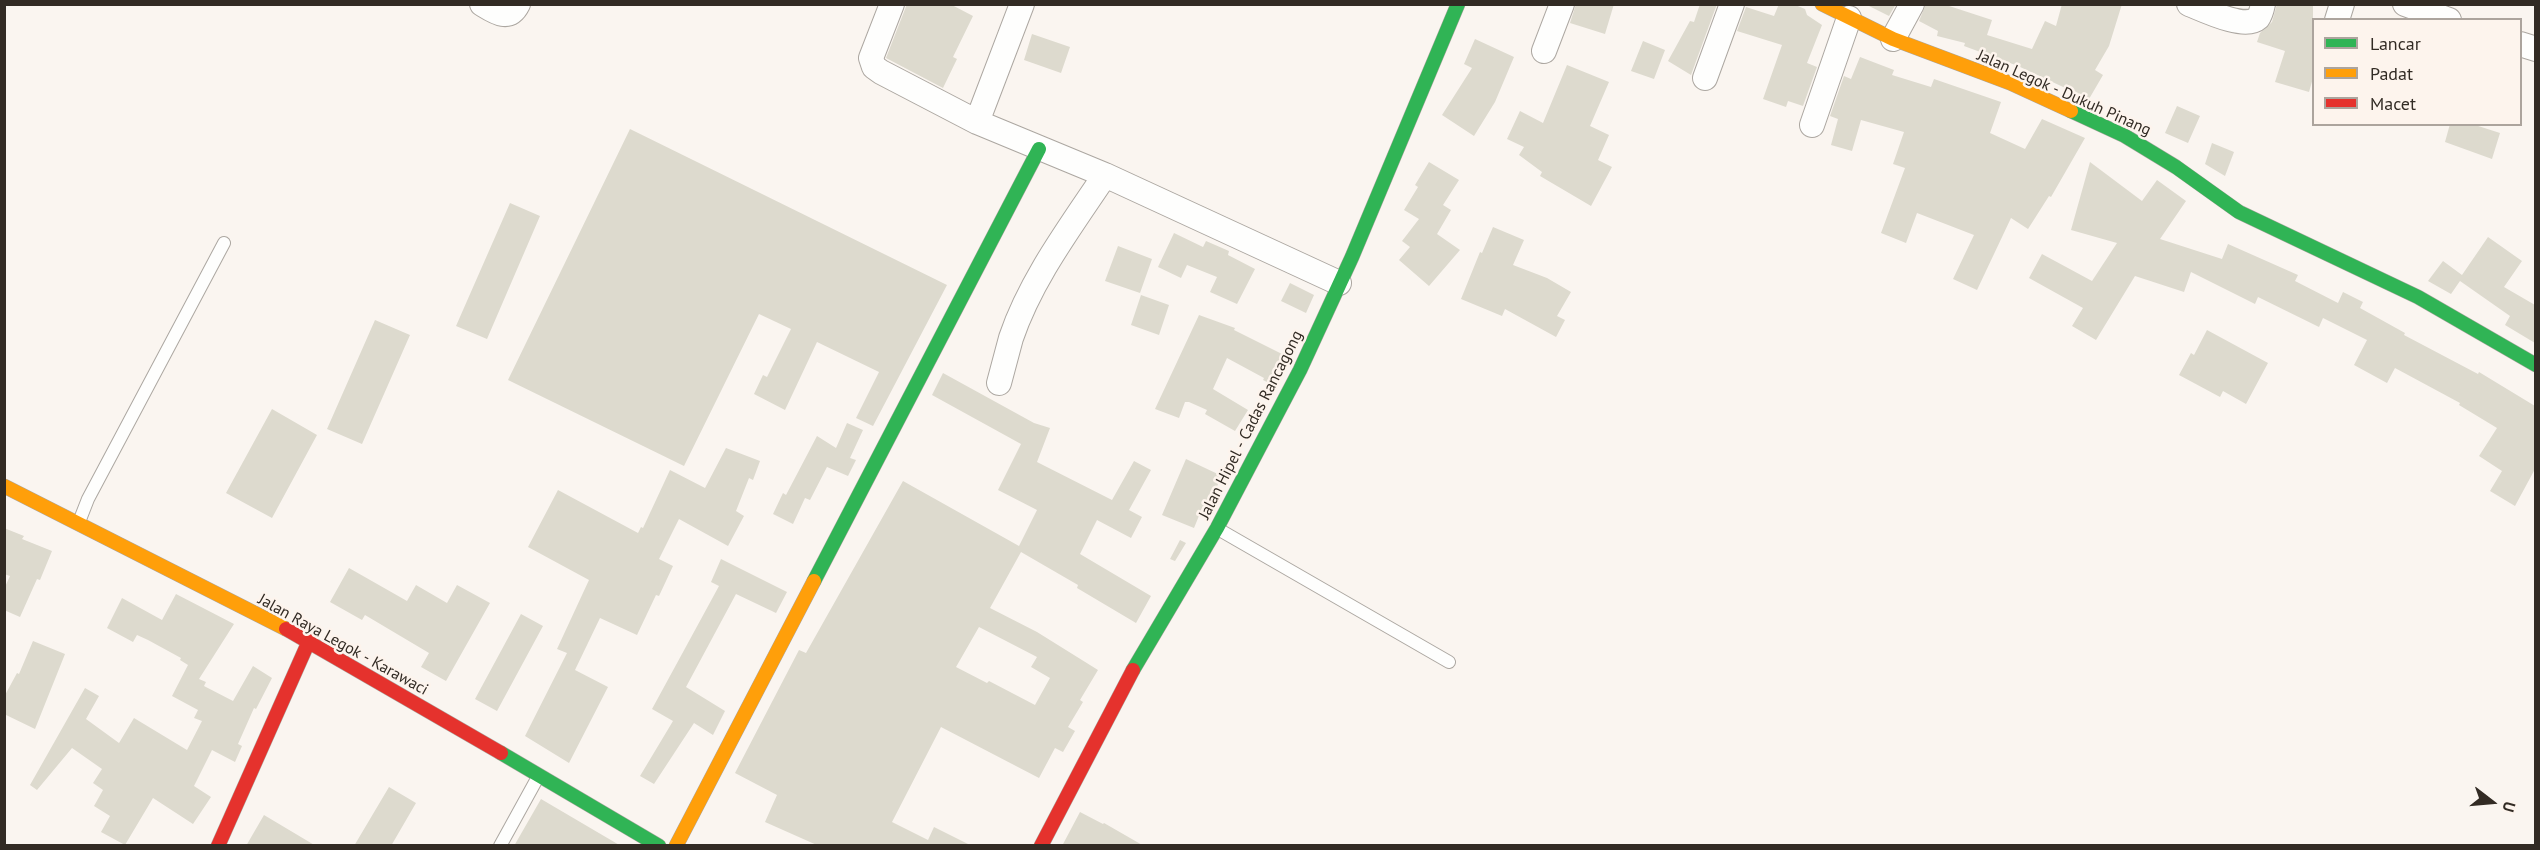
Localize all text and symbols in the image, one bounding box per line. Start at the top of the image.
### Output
legend [2312,18,2522,126]
text: Lancar [2370,32,2421,55]
street label: Jalan Legok - Dukuh Pinang [1974,46,2154,140]
text: Padat [2370,62,2413,85]
text: Macet [2370,92,2416,115]
street label: Jalan Hipel - Cadas Rancagong [1195,327,1307,523]
street label: Jalan Raya Legok - Karawaci [255,590,431,700]
north arrow [2462,772,2522,832]
text: U [2498,799,2520,815]

